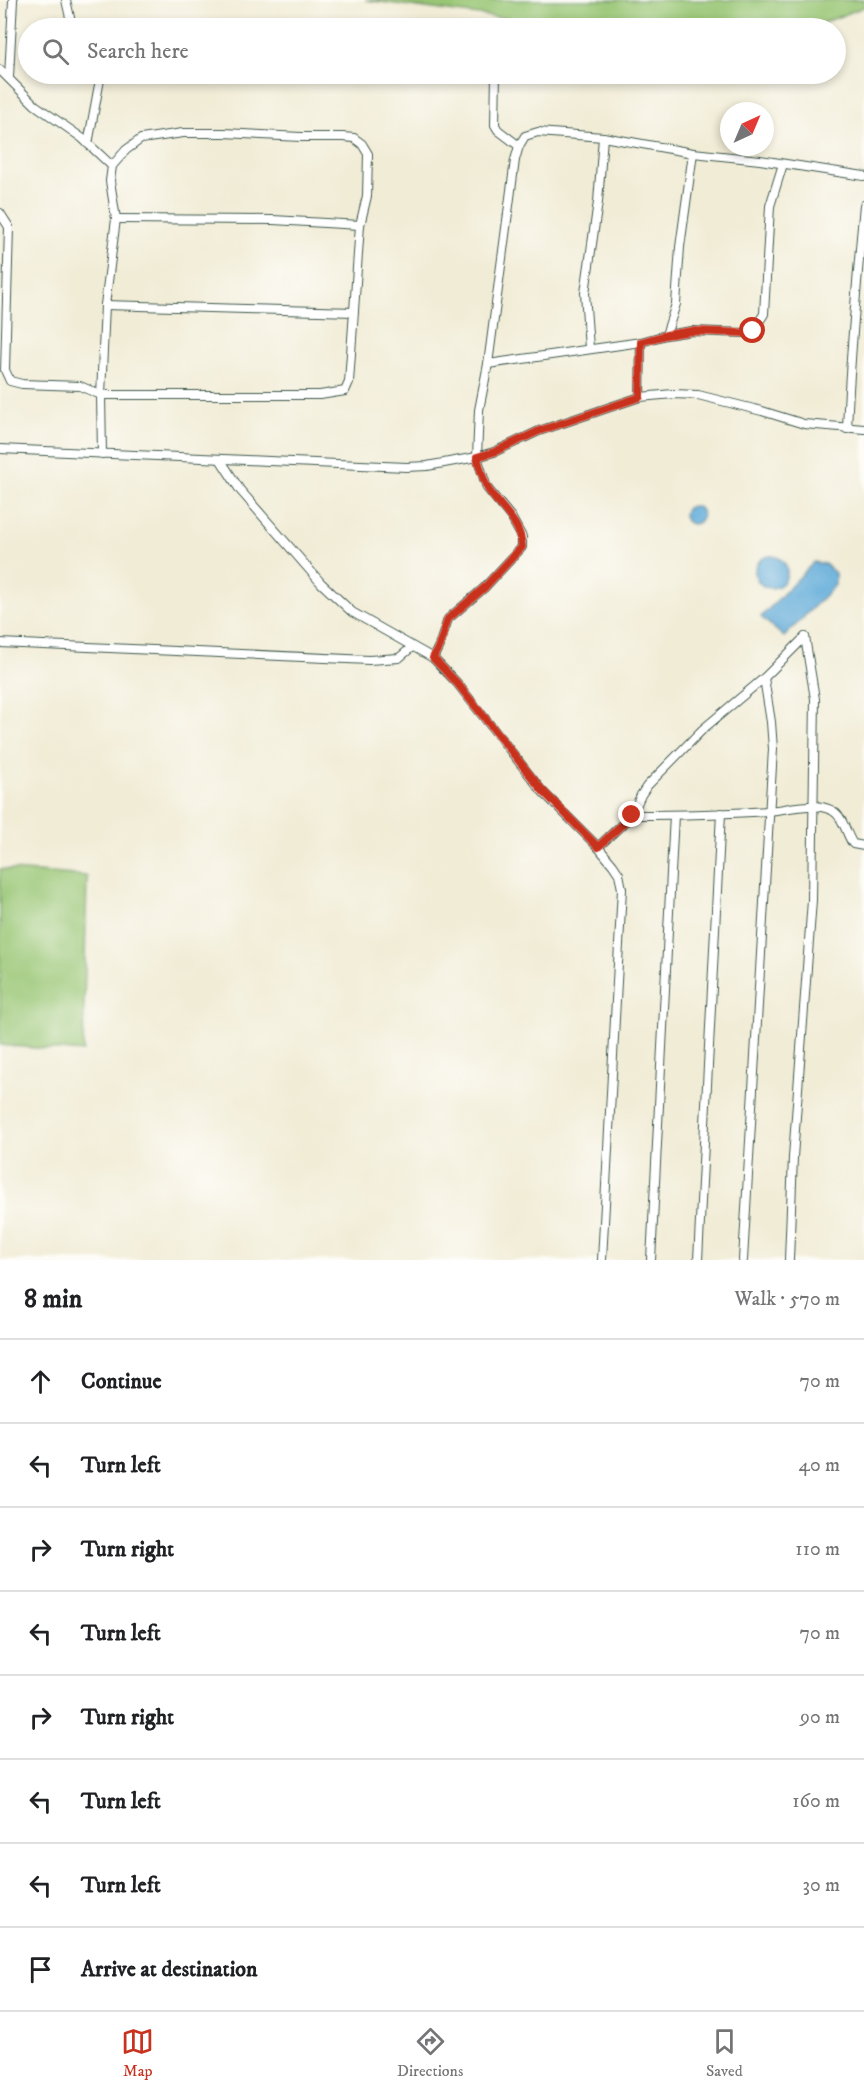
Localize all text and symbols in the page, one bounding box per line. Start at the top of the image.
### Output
search box [18,18,846,84]
icon: search [39,35,72,68]
text: Search here [87,38,189,65]
north arrow [720,102,774,156]
route start [739,317,765,343]
route end [618,801,644,827]
text: 8 min [24,1283,82,1316]
text: Walk · 570 m [735,1287,840,1312]
icon: ahead [24,1365,57,1398]
text: Continue [81,1368,162,1395]
text: 70 m [799,1369,840,1394]
icon: left [24,1449,57,1482]
text: Turn left [81,1452,161,1479]
text: 40 m [798,1453,840,1478]
icon: right [24,1533,57,1566]
text: Turn right [81,1536,174,1563]
text: 110 m [795,1537,840,1562]
icon: left [24,1617,57,1650]
text: Turn left [81,1620,161,1647]
text: 70 m [799,1621,840,1646]
icon: right [24,1701,57,1734]
text: Turn right [81,1704,174,1731]
text: 90 m [800,1705,840,1730]
icon: left [24,1785,57,1818]
text: Turn left [81,1788,161,1815]
text: 160 m [792,1789,840,1814]
icon: left [24,1869,57,1902]
text: Turn left [81,1872,161,1899]
text: 30 m [802,1873,840,1898]
icon: arrive [24,1953,57,1986]
text: Arrive at destination [81,1956,258,1983]
tab: Map [121,2025,154,2081]
tab: Directions [397,2025,463,2081]
tab: Saved [706,2025,743,2081]

